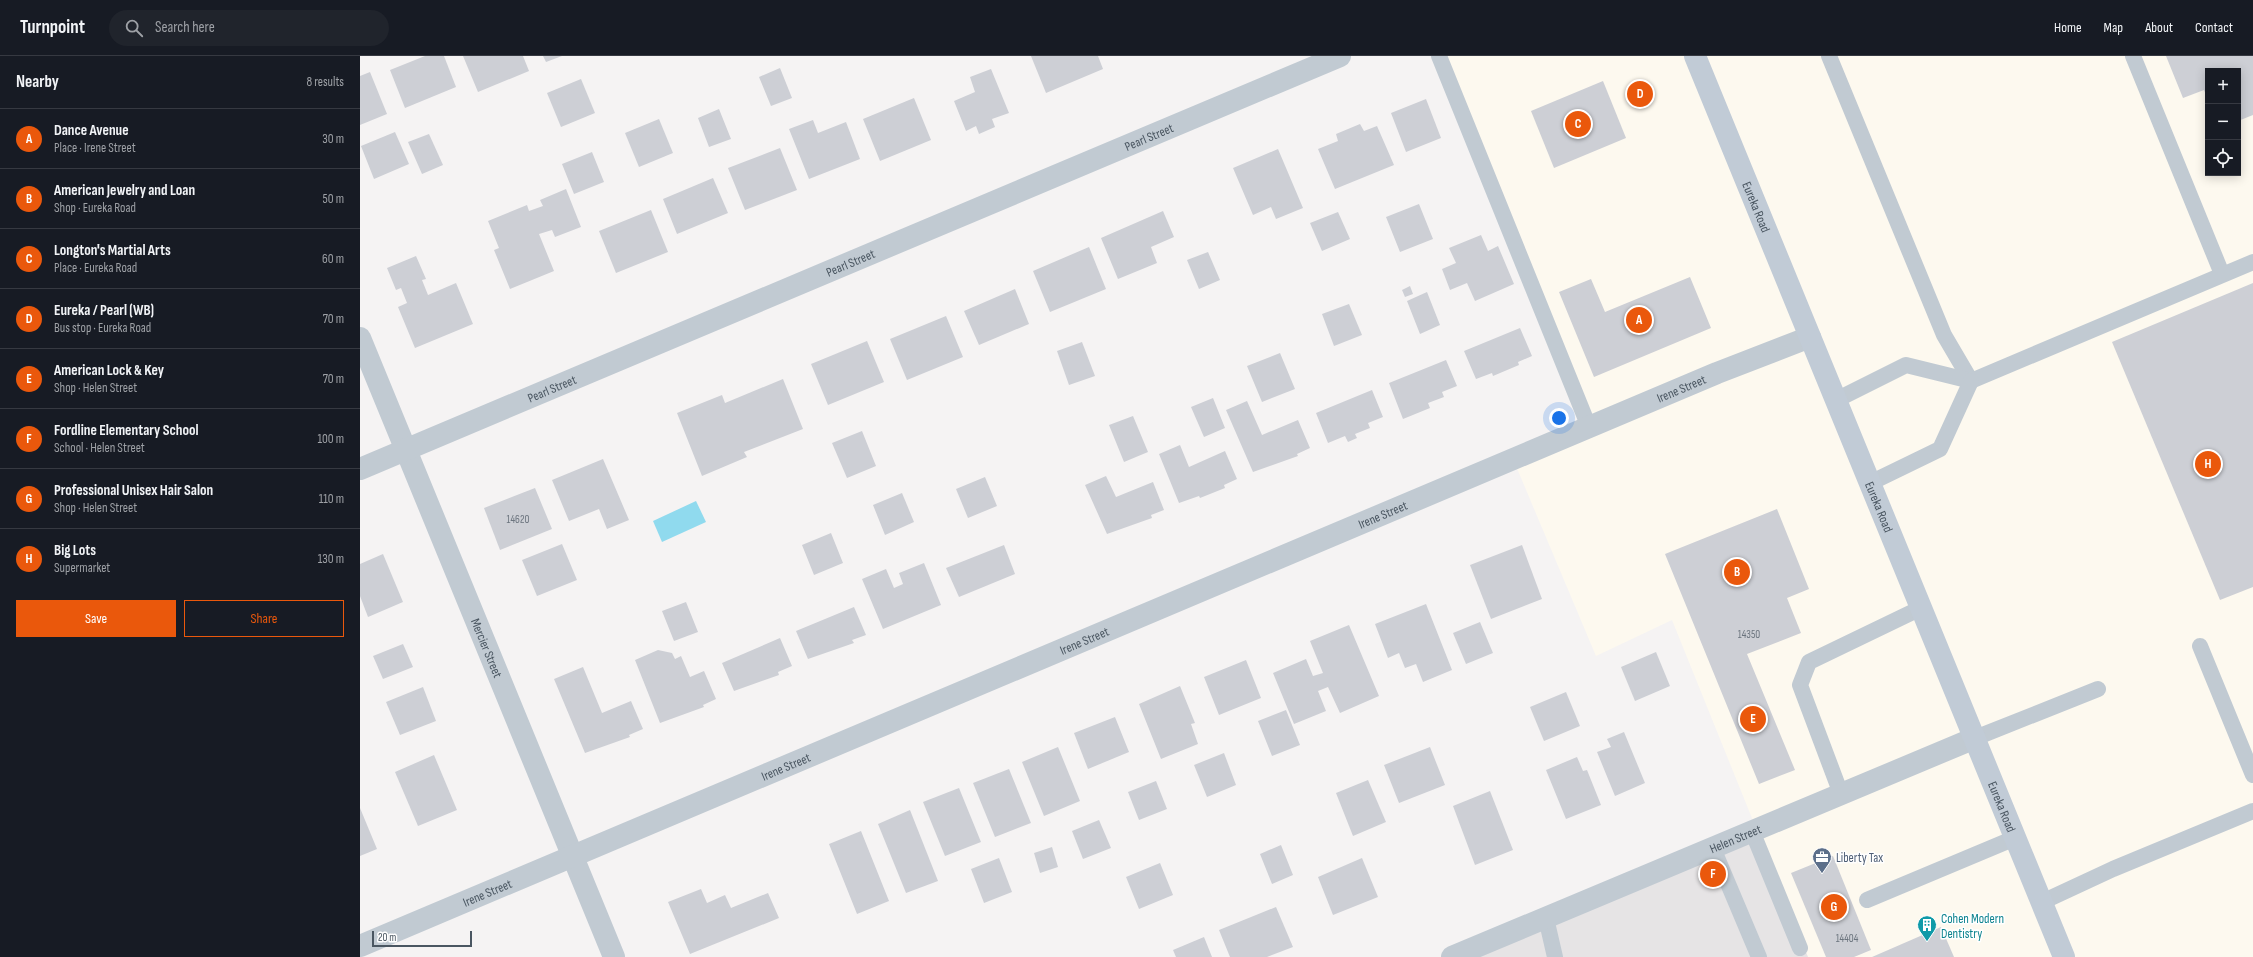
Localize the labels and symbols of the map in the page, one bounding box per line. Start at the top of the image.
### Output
pin: D [1627,79,1653,109]
pin: C [1565,109,1591,139]
street label: Pearl Street [1122,120,1176,155]
street label: Eureka Road [1738,180,1773,235]
street label: Pearl Street [824,246,877,281]
pin: A [1626,305,1652,335]
street label: Pearl Street [525,372,579,407]
street label: Irene Street [1654,372,1708,407]
your location [1549,408,1569,428]
pin: H [2195,449,2221,479]
street label: Eureka Road [1861,479,1896,535]
street label: Irene Street [1356,498,1410,533]
house number: 14620 [507,513,529,526]
pin: B [1724,557,1750,587]
street label: Mercier Street [467,616,506,680]
street label: Irene Street [1058,624,1111,659]
house number: 14350 [1738,628,1760,641]
pin: E [1740,704,1766,734]
street label: Irene Street [759,750,813,785]
street label: Eureka Road [1984,779,2019,835]
street label: Helen Street [1707,821,1764,857]
office icon: Liberty Tax [1811,846,1833,874]
place label: Liberty Tax [1836,850,1883,866]
pin: F [1700,859,1726,889]
street label: Irene Street [461,876,515,911]
pin: G [1821,892,1847,922]
place label: Cohen Modern Dentistry [1941,911,2004,942]
building icon: Cohen Modern Dentistry [1916,914,1938,942]
scale bar [372,929,472,948]
house number: 14404 [1836,932,1859,945]

